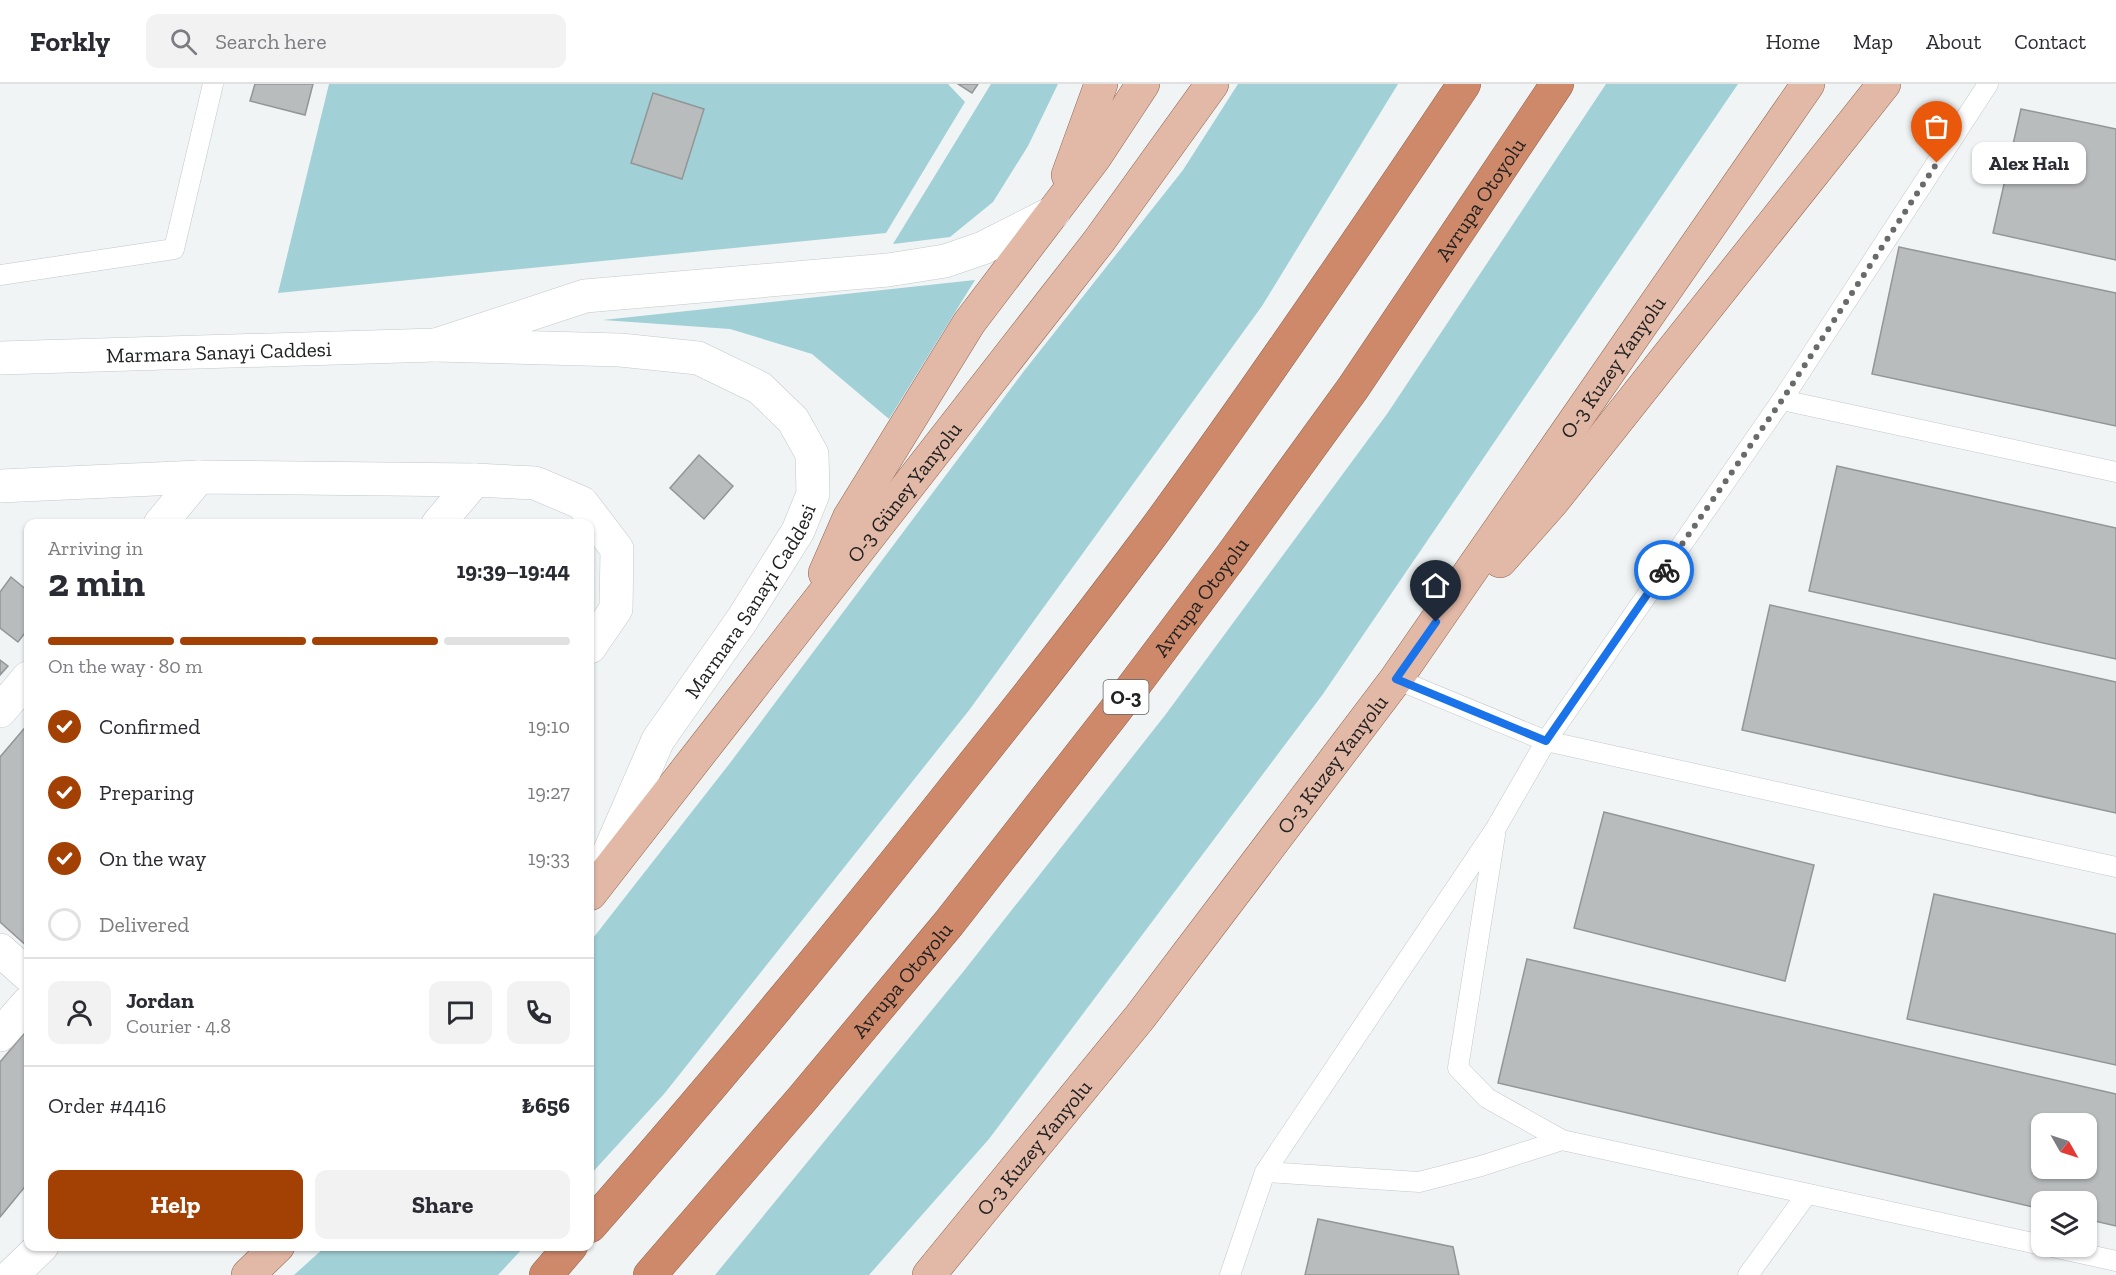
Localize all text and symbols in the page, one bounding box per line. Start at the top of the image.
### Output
search box [146,14,566,68]
text: Forkly [30,25,110,58]
icon: search [167,25,200,58]
text: Search here [215,28,327,55]
text: Home [1766,29,1820,54]
text: Map [1853,29,1893,54]
text: About [1926,29,1981,54]
text: Contact [2014,29,2086,54]
pin [1911,101,1962,163]
icon: bag [1920,110,1953,143]
street label: Avrupa Otoyolu [1430,133,1530,265]
callout: Alex Halı [1973,142,2087,184]
text: Alex Halı [1989,151,2069,175]
street label: O-3 Kuzey Yanyolu [1554,291,1670,443]
street label: Marmara Sanayi Caddesi [106,336,332,367]
street label: O-3 Güney Yanyolu [841,416,966,567]
street label: Marmara Sanayi Caddesi [679,500,820,703]
street label: Avrupa Otoyolu [1148,532,1254,661]
text: Arriving in [48,536,143,560]
courier [1634,540,1694,600]
icon: bike [1648,554,1681,587]
text: 19:39–19:44 [456,557,570,584]
text: 2 min [48,559,145,606]
pin [1410,560,1461,622]
icon: home [1419,569,1452,602]
text: On the way · 80 m [48,654,203,678]
road number: O-3 [1104,680,1148,714]
street label: O-3 Kuzey Yanyolu [1271,689,1393,838]
icon: check [48,710,81,743]
text: Confirmed [99,713,200,740]
text: 19:10 [528,714,570,738]
icon: check [48,776,81,809]
text: Preparing [99,779,194,806]
text: 19:27 [527,780,570,804]
icon: check [48,842,81,875]
text: On the way [99,845,206,872]
text: 19:33 [528,846,570,870]
text: Delivered [99,911,189,938]
street label: Avrupa Otoyolu [846,917,957,1042]
button: person [48,981,111,1044]
button: chat [429,981,492,1044]
button: phone [507,981,570,1044]
text: Jordan [126,987,194,1014]
text: Courier · 4.8 [126,1014,231,1038]
street label: O-3 Kuzey Yanyolu [971,1074,1096,1220]
text: Order #4416 [48,1092,166,1119]
text: ₺656 [522,1092,570,1119]
north arrow [2031,1113,2097,1179]
map controls [2031,1113,2097,1257]
button: Help [48,1170,303,1239]
button: Share [315,1170,570,1239]
button: layers [2031,1191,2097,1257]

